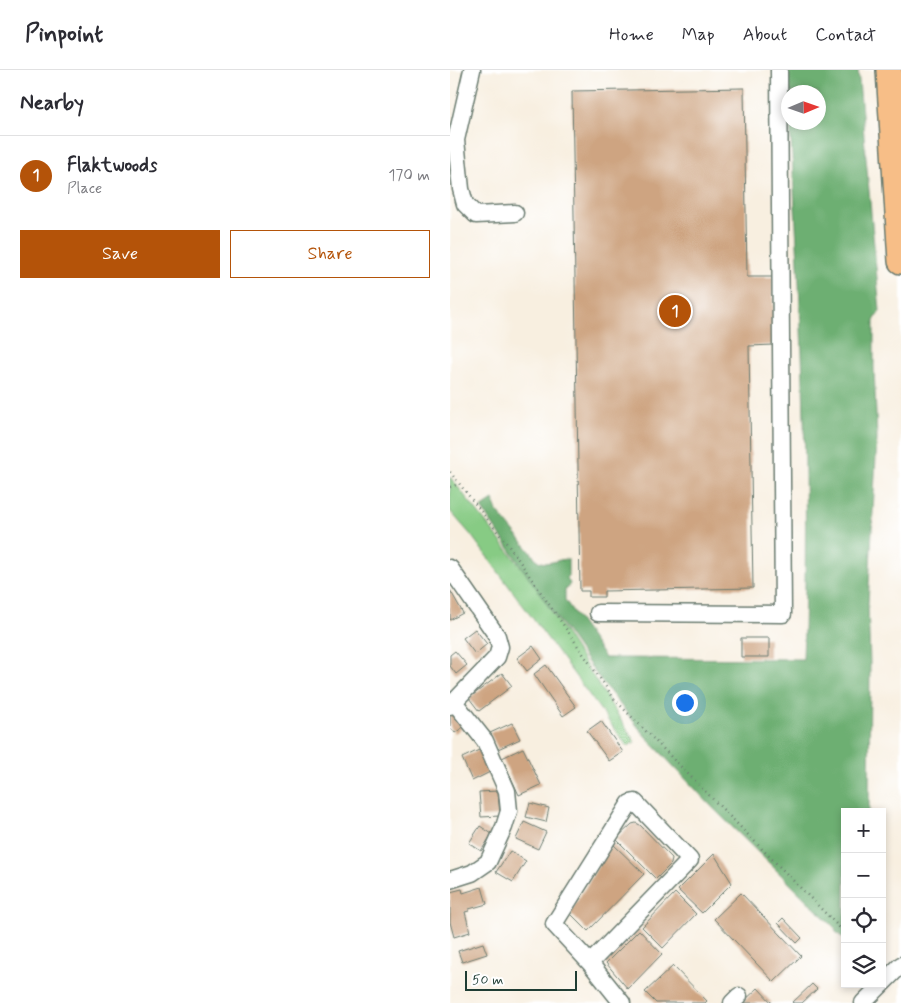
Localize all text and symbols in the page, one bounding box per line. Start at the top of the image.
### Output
text: Pinpoint [25,19,103,50]
text: Home [609,23,654,47]
text: Map [682,23,715,47]
text: About [743,23,787,47]
text: Contact [815,23,876,47]
north arrow [781,85,826,130]
text: Nearby [20,89,84,117]
text: Flaktwoods [67,153,157,178]
text: 1 [32,165,40,186]
text: 170 m [388,165,430,186]
text: Place [67,178,102,199]
button: Save [20,230,220,278]
button: Share [230,230,430,278]
pin: 1 [659,292,691,330]
your location [672,690,698,716]
map controls [841,808,886,988]
button: + [841,808,886,853]
button: − [841,853,886,898]
button: locate [841,898,886,943]
button: layers [841,943,886,988]
scale bar [465,968,578,991]
text: 50 m [472,971,503,989]

